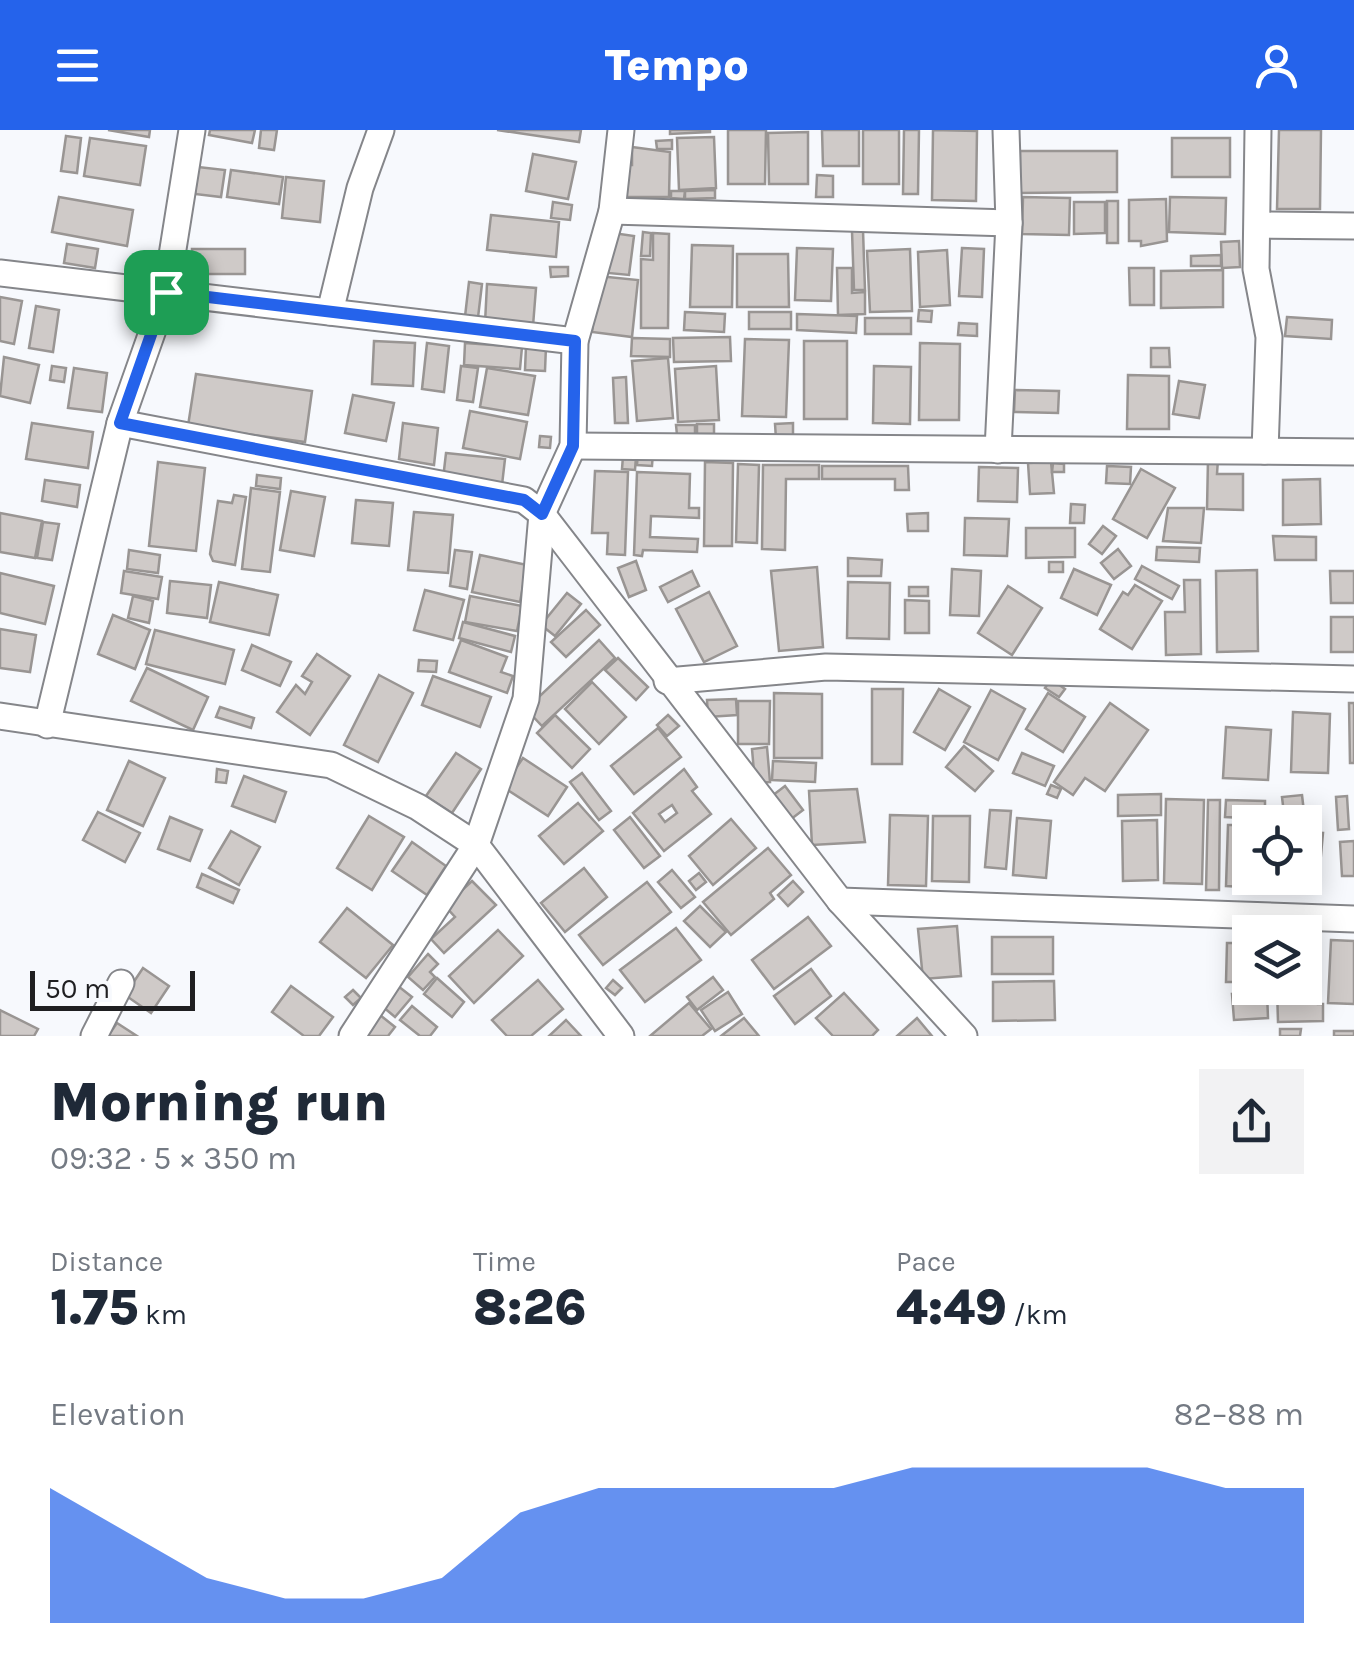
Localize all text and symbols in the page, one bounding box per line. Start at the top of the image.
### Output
icon: menu [50,38,105,93]
icon: person [1249,38,1304,93]
text: Tempo [605,39,749,91]
pin [124,250,209,335]
icon: arrive [139,265,194,320]
map controls [1232,805,1322,1005]
button: locate [1232,805,1322,895]
button: layers [1232,915,1322,1005]
scale bar [30,966,195,1010]
text: 50 m [45,972,110,1005]
button: share [1199,1069,1304,1174]
text: Morning run [50,1070,388,1134]
text: 09:32 · 5 × 350 m [50,1140,297,1177]
text: Distance [50,1245,163,1278]
text: Time [473,1245,536,1278]
text: Pace [896,1245,956,1278]
text: 1.75 [50,1278,138,1337]
text: 8:26 [473,1278,586,1337]
text: 4:49 [896,1278,1007,1337]
text: km [138,1298,187,1331]
text: /km [1007,1298,1068,1331]
text: Elevation [50,1396,185,1433]
text: 82–88 m [1174,1396,1304,1433]

